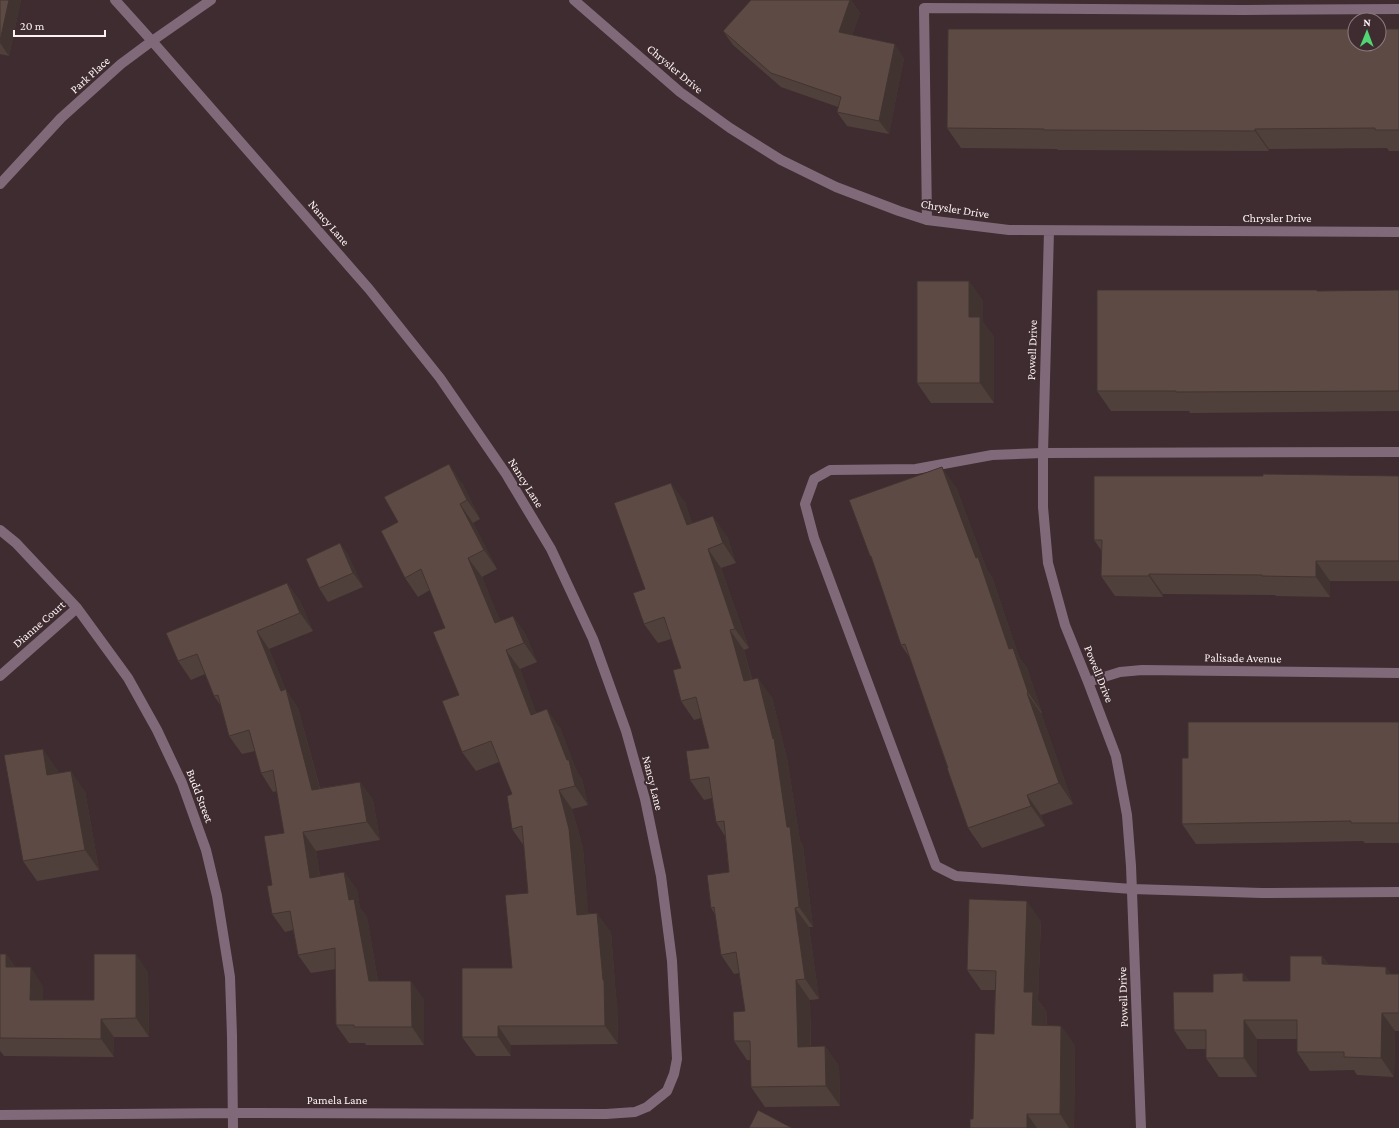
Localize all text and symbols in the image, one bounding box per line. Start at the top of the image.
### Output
scale bar [14,12,105,38]
north arrow [1347,12,1387,52]
text: N [1363,16,1372,28]
text: 20 m [20,19,45,33]
street label: Chrysler Drive [644,41,706,97]
street label: Park Place [67,54,113,96]
street label: Nancy Lane [305,197,353,249]
street label: Chrysler Drive [920,197,990,221]
street label: Chrysler Drive [1242,211,1312,225]
street label: Powell Drive [1024,320,1040,380]
street label: Nancy Lane [505,456,547,510]
street label: Dianne Court [10,597,69,651]
street label: Powell Drive [1081,643,1117,705]
street label: Palisade Avenue [1204,650,1282,666]
street label: Nancy Lane [639,754,667,812]
street label: Budd Street [183,767,217,826]
street label: Powell Drive [1115,967,1131,1027]
street label: Pamela Lane [307,1093,367,1107]

